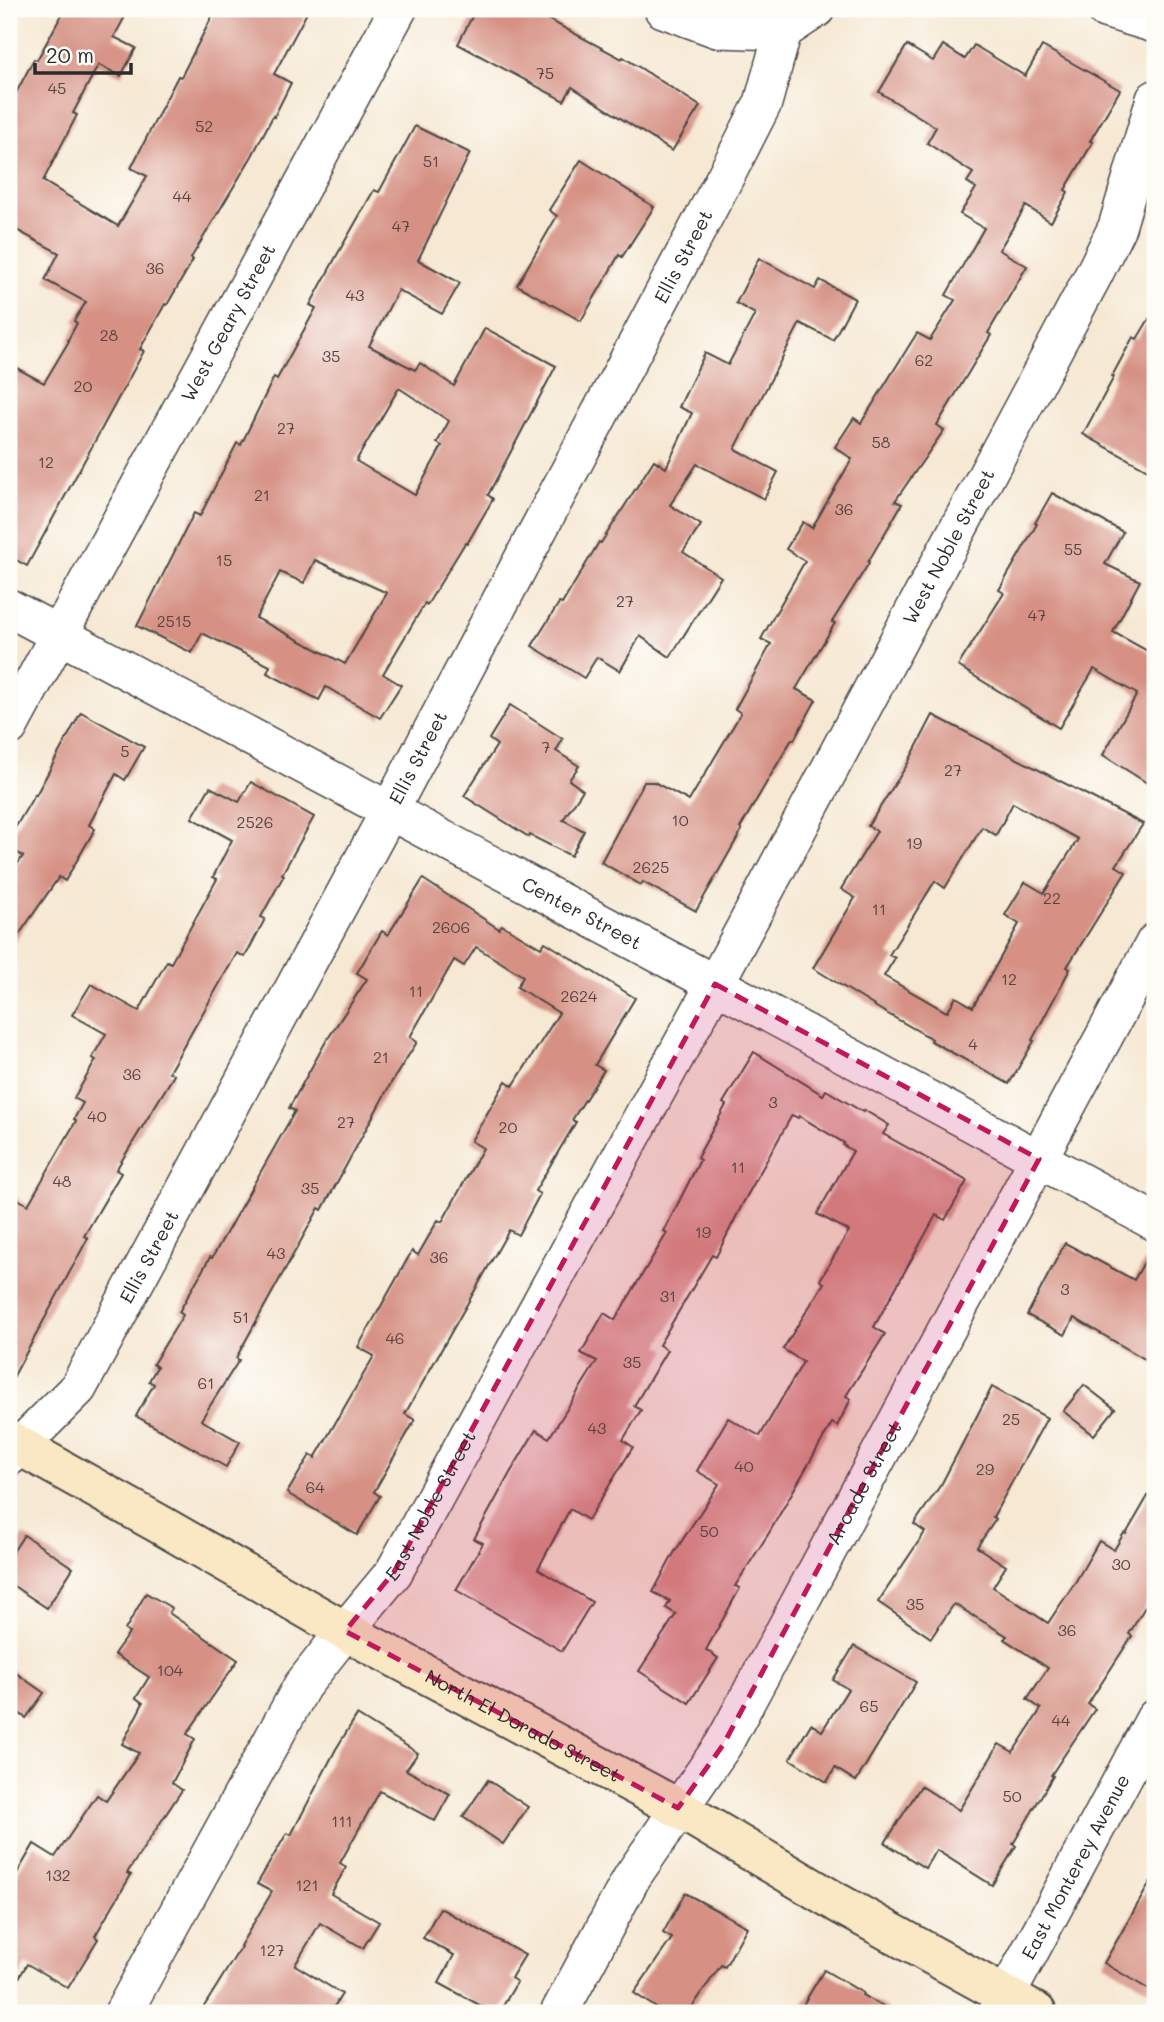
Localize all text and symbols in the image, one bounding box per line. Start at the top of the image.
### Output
scale bar [35,32,131,76]
text: 20 m [46,41,94,68]
house number: 75 [536,62,554,83]
house number: 45 [48,77,66,98]
house number: 52 [195,115,213,136]
house number: 51 [423,150,439,171]
house number: 44 [173,185,192,206]
street label: Ellis Street [648,205,718,307]
house number: 47 [392,215,410,236]
street label: West Geary Street [175,239,281,406]
house number: 36 [145,257,165,278]
house number: 43 [346,284,364,305]
house number: 28 [100,324,119,345]
house number: 35 [322,345,340,366]
house number: 62 [915,349,933,370]
house number: 20 [74,375,93,396]
house number: 27 [277,417,295,438]
house number: 58 [871,431,891,452]
house number: 12 [38,451,54,472]
street label: West Noble Street [896,464,1000,628]
house number: 21 [254,484,270,505]
house number: 36 [834,498,854,519]
house number: 55 [1064,538,1082,559]
house number: 15 [216,549,232,570]
house number: 27 [616,590,634,611]
house number: 47 [1028,604,1046,625]
house number: 2515 [157,610,191,631]
street label: Ellis Street [382,706,452,808]
house number: 7 [542,736,551,757]
house number: 5 [120,740,130,761]
house number: 27 [944,759,962,780]
house number: 10 [671,809,689,830]
house number: 2526 [237,811,273,832]
house number: 19 [906,832,922,853]
house number: 2625 [633,856,669,877]
street label: Center Street [518,871,646,955]
house number: 22 [1043,887,1061,908]
house number: 11 [872,898,886,919]
house number: 2606 [432,916,470,937]
house number: 12 [1001,968,1017,989]
house number: 11 [409,980,423,1001]
house number: 2624 [561,985,598,1006]
house number: 4 [968,1033,978,1054]
house number: 21 [373,1046,389,1067]
house number: 36 [122,1063,142,1084]
house number: 3 [768,1091,778,1112]
house number: 40 [87,1105,107,1126]
house number: 27 [337,1111,355,1132]
house number: 20 [499,1116,518,1137]
house number: 11 [731,1156,745,1177]
house number: 48 [52,1170,72,1191]
house number: 35 [301,1177,319,1198]
street label: Ellis Street [113,1205,184,1307]
house number: 19 [695,1221,711,1242]
house number: 43 [267,1242,285,1263]
house number: 36 [429,1246,449,1267]
house number: 3 [1060,1278,1070,1299]
house number: 31 [660,1285,676,1306]
house number: 51 [233,1306,249,1327]
house number: 46 [385,1327,405,1348]
house number: 35 [623,1351,641,1372]
house number: 61 [198,1372,214,1393]
house number: 25 [1002,1408,1020,1429]
house number: 43 [588,1417,606,1438]
street label: Arcade Street [820,1417,907,1549]
street label: East Noble Street [379,1426,481,1586]
house number: 40 [734,1455,754,1476]
house number: 29 [976,1458,994,1479]
house number: 64 [305,1476,325,1497]
house number: 50 [699,1520,719,1541]
house number: 30 [1111,1553,1131,1574]
house number: 35 [906,1593,924,1614]
house number: 36 [1057,1619,1077,1640]
house number: 104 [157,1659,184,1680]
street label: North El Dorado Street [421,1663,625,1787]
house number: 65 [860,1695,879,1716]
house number: 44 [1052,1709,1071,1730]
street label: East Monterey Avenue [1015,1769,1135,1963]
house number: 50 [1002,1785,1022,1806]
house number: 111 [331,1810,353,1831]
house number: 132 [45,1864,71,1885]
house number: 121 [295,1874,319,1895]
house number: 127 [260,1939,285,1960]

